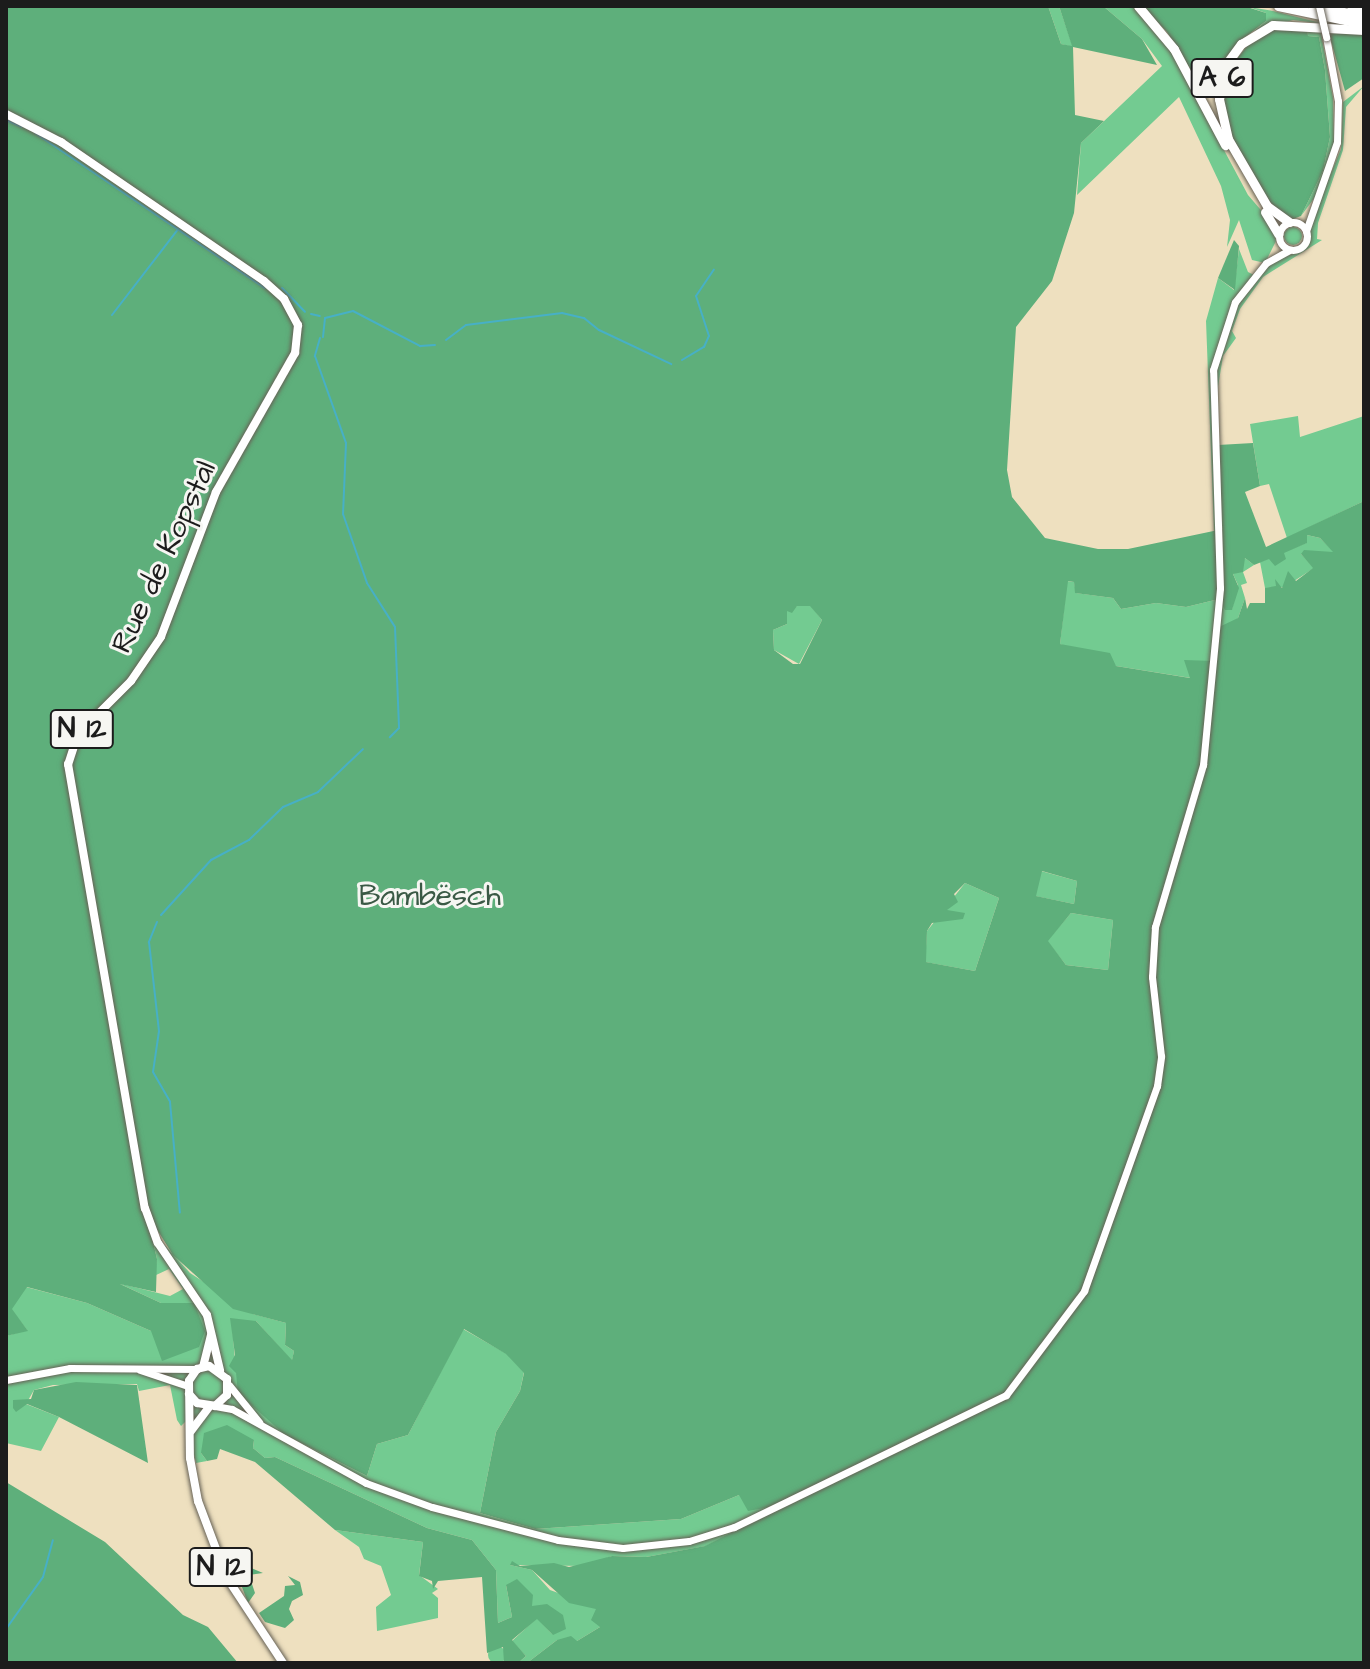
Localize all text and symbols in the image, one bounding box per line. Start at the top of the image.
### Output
road number: A 6 [1190,54,1254,102]
street label: Rue de Kopstal [104,455,224,659]
road number: N 12 [48,705,116,753]
park label: Bambësch [359,878,501,914]
road number: N 12 [187,1543,255,1591]

